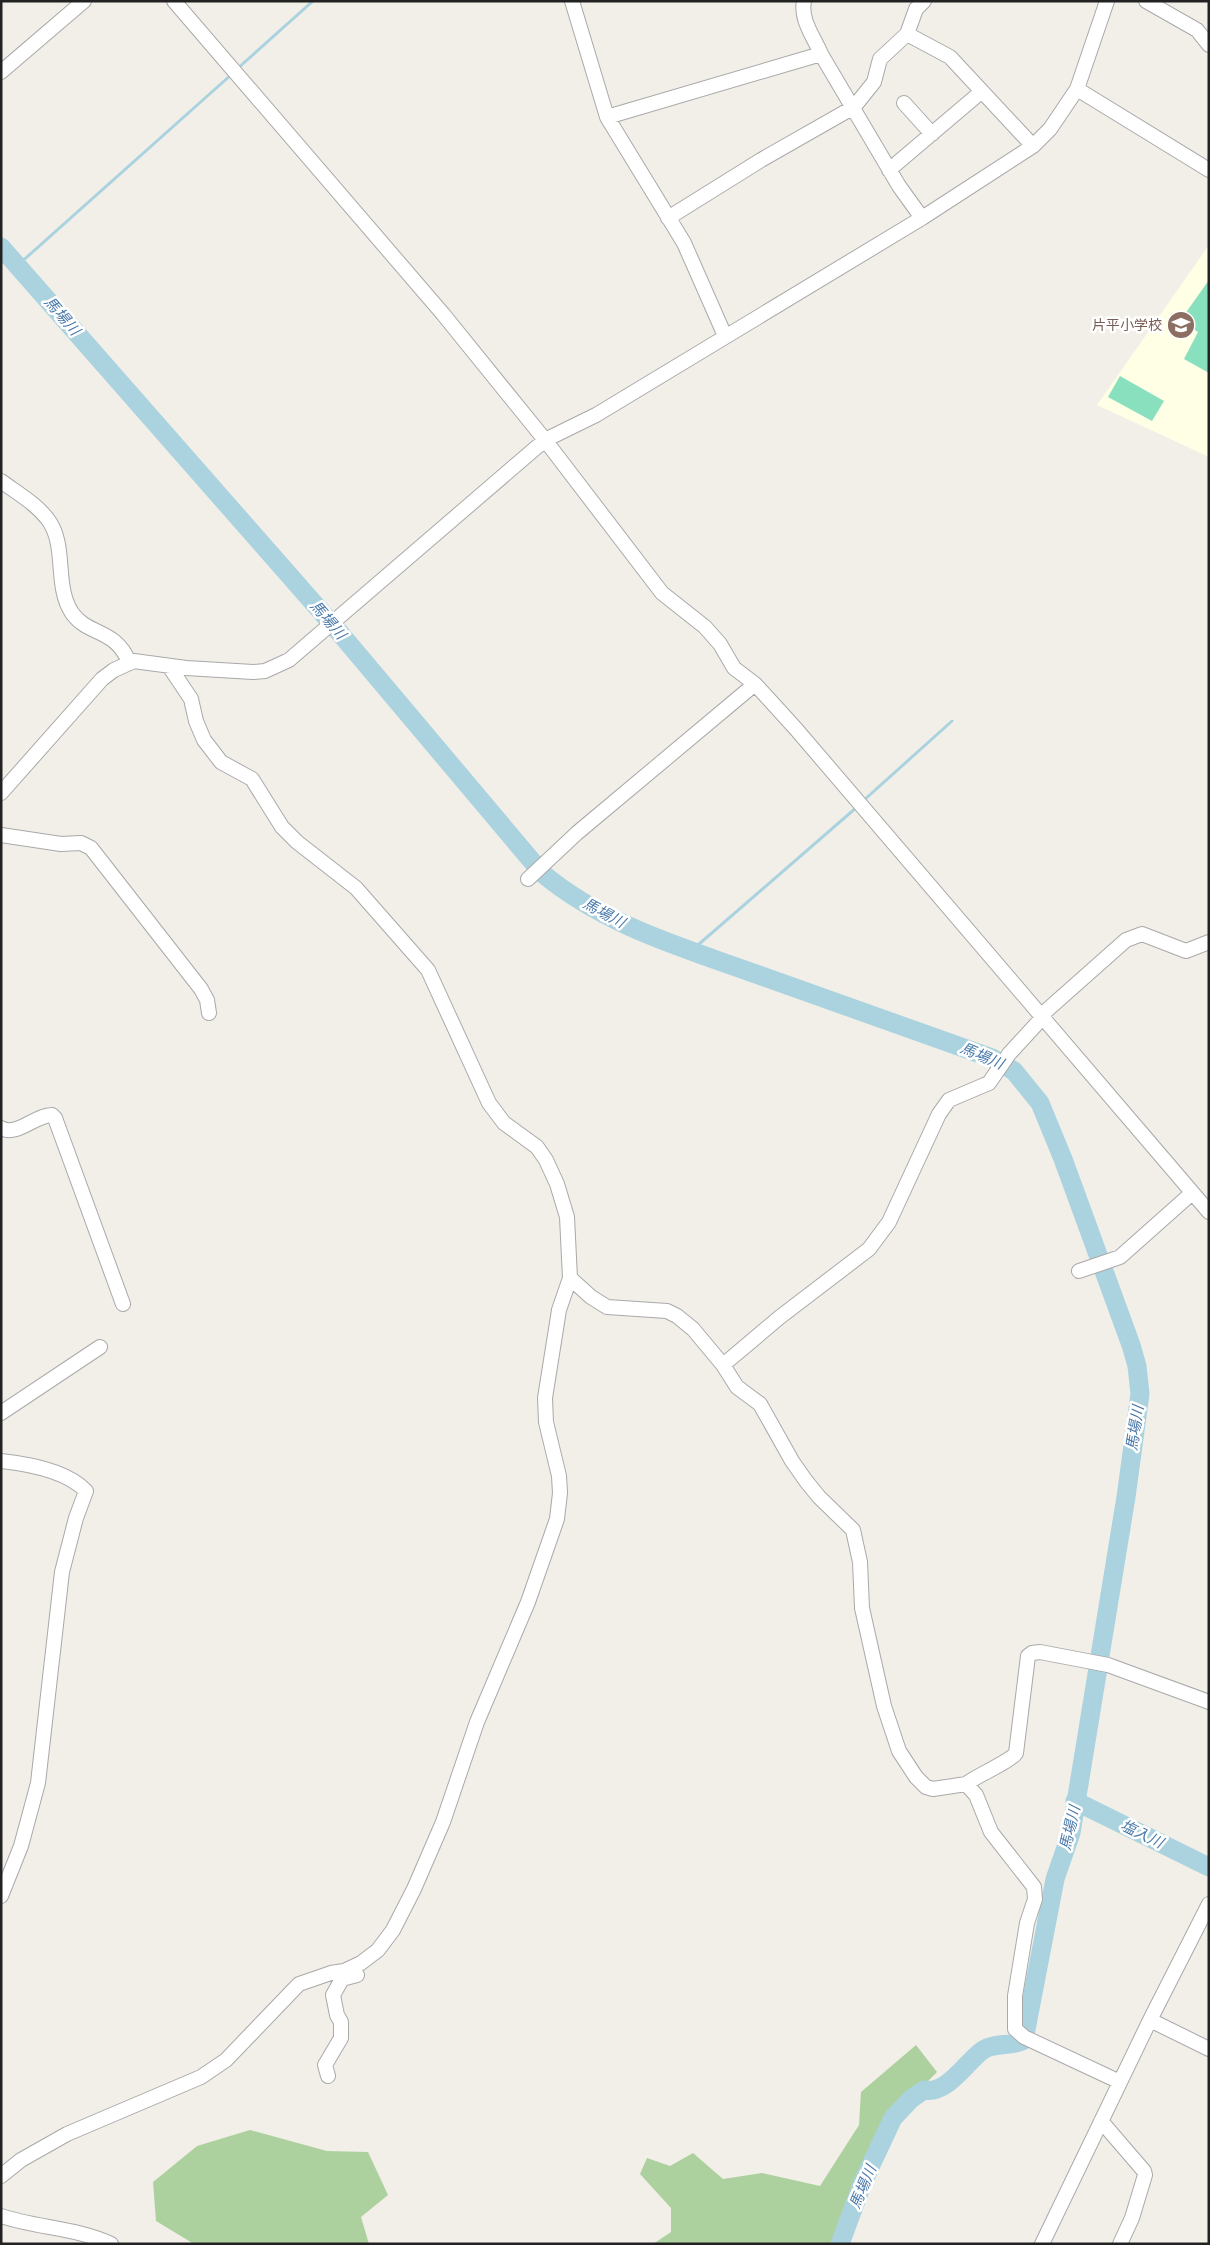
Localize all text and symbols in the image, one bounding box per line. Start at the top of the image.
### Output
water label: 馬場川 [40,292,86,340]
school or university icon: 片平小学校 [1166,310,1196,340]
place label: 片平小学校 [1092,316,1162,334]
water label: 馬場川 [306,596,352,644]
water label: 馬場川 [580,894,630,932]
water label: 馬場川 [958,1038,1008,1074]
water label: 馬場川 [1122,1402,1148,1452]
water label: 馬場川 [1055,1802,1084,1852]
water label: 塩入川 [1118,1815,1168,1853]
water label: 馬場川 [845,2161,881,2211]

